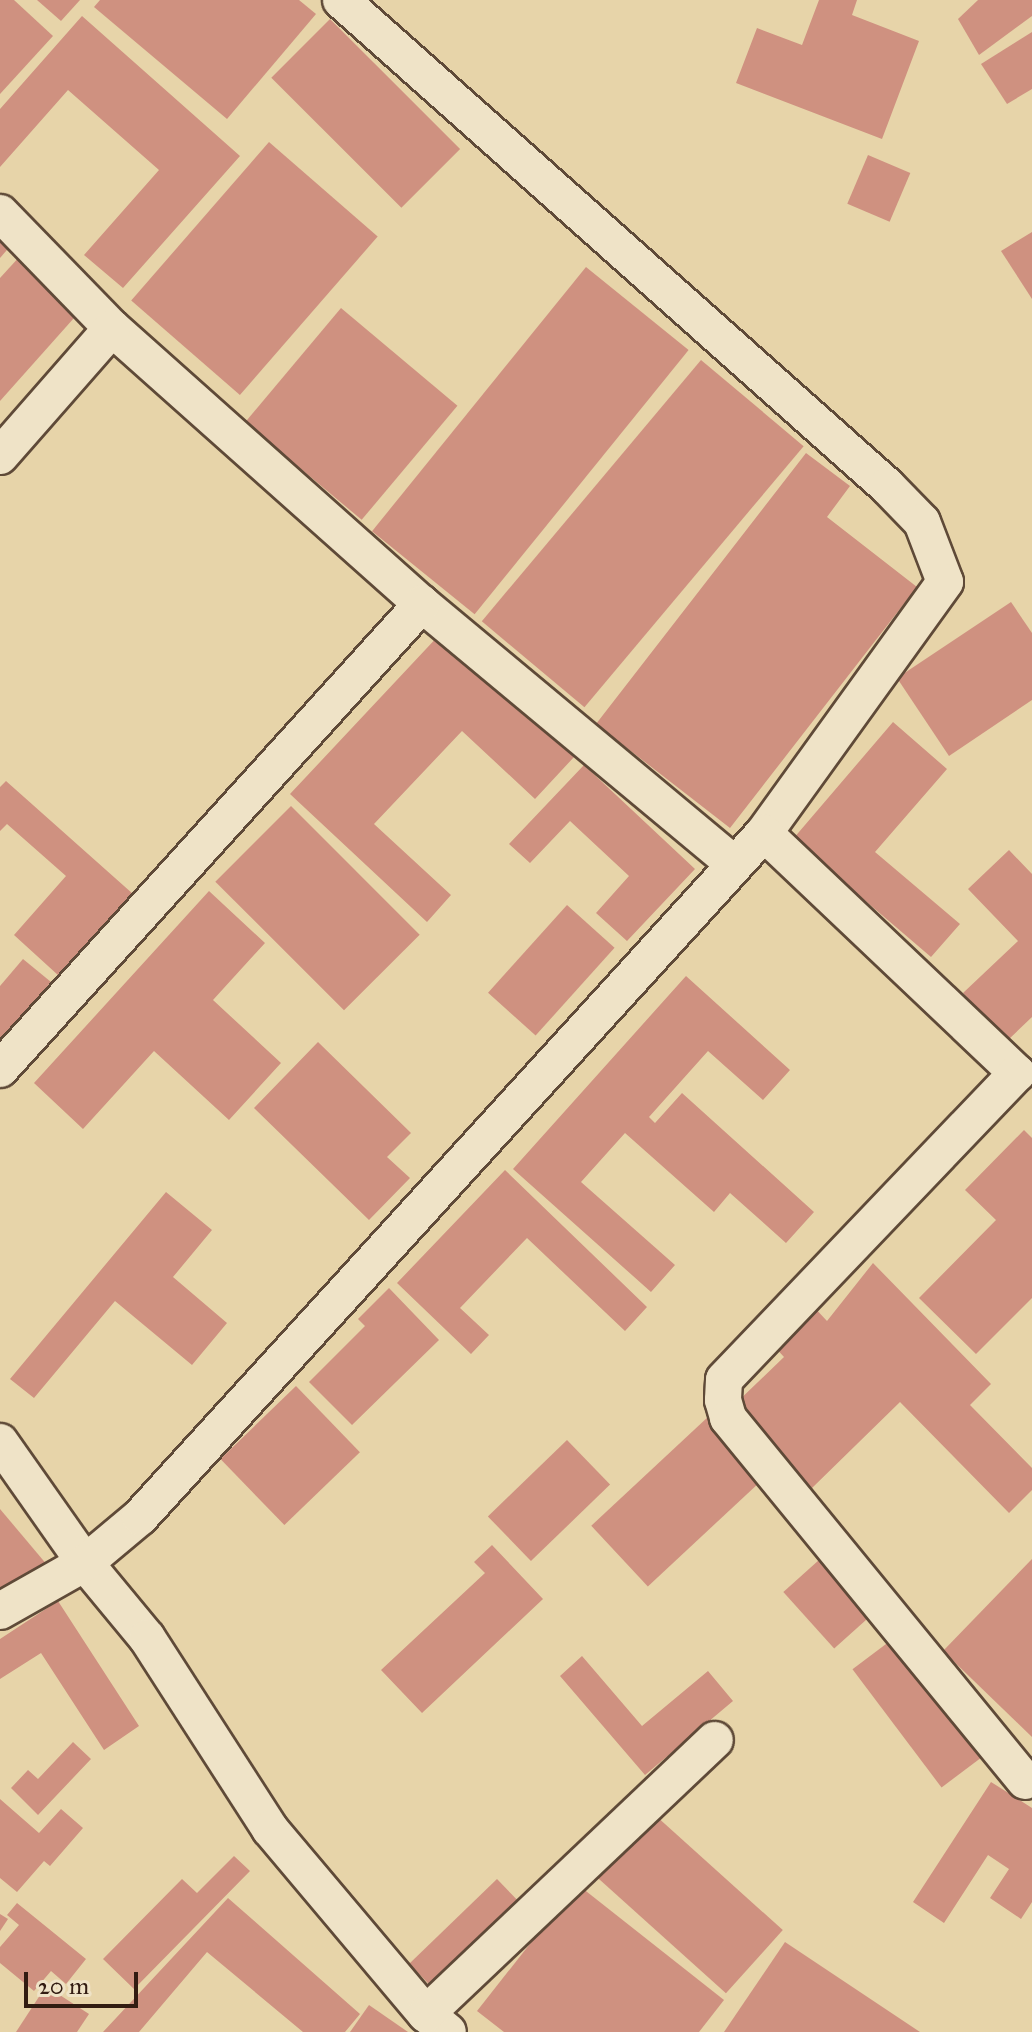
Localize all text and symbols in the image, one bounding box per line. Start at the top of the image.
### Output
scale bar [28,1956,142,2006]
text: 20 m [38,1971,89,2001]

